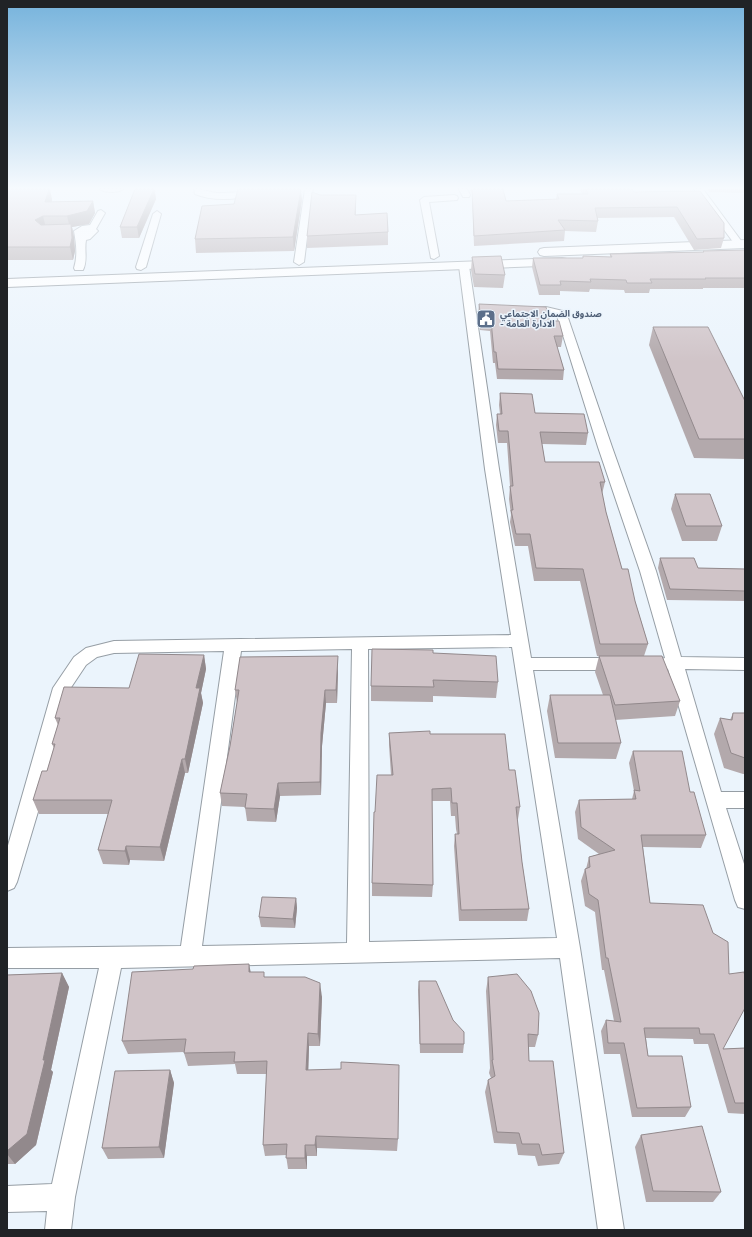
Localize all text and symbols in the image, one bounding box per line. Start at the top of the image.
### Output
public building icon: صندوق الضمان الاجتماعي - الادارة العامة [475,308,497,330]
place label: صندوق الضمان الاجتماعي - الادارة العامة [500,308,602,330]

